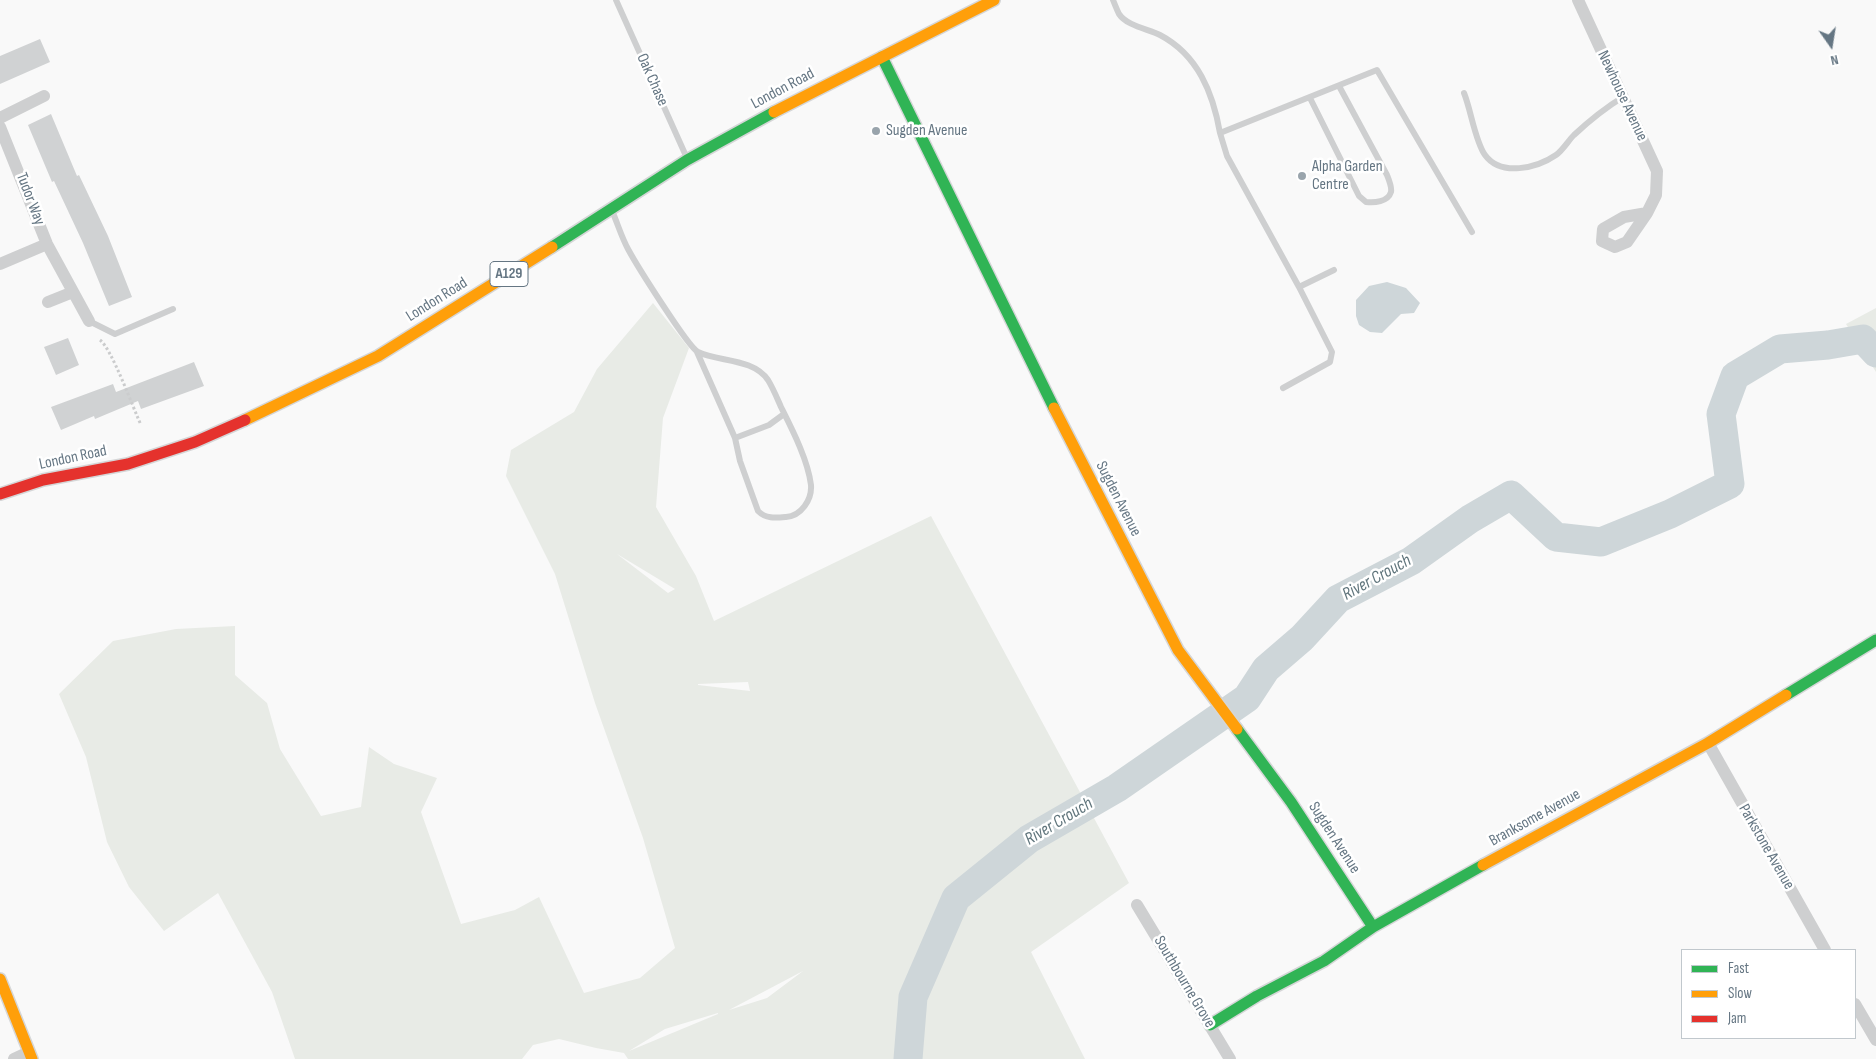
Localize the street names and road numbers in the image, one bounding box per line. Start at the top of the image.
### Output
street label: Newhouse Avenue [1593,48,1651,144]
street label: Oak Chase [632,51,672,109]
street label: London Road [748,64,818,114]
street label: Tudor Way [11,170,49,228]
road number: A129 [490,262,528,286]
street label: London Road [403,274,471,326]
street label: London Road [37,441,109,475]
street label: Sugden Avenue [1091,458,1145,540]
street label: Branksome Avenue [1486,785,1584,851]
street label: Sugden Avenue [1304,799,1364,877]
street label: Parkstone Avenue [1734,801,1798,893]
street label: Southbourne Grove [1149,933,1219,1031]

